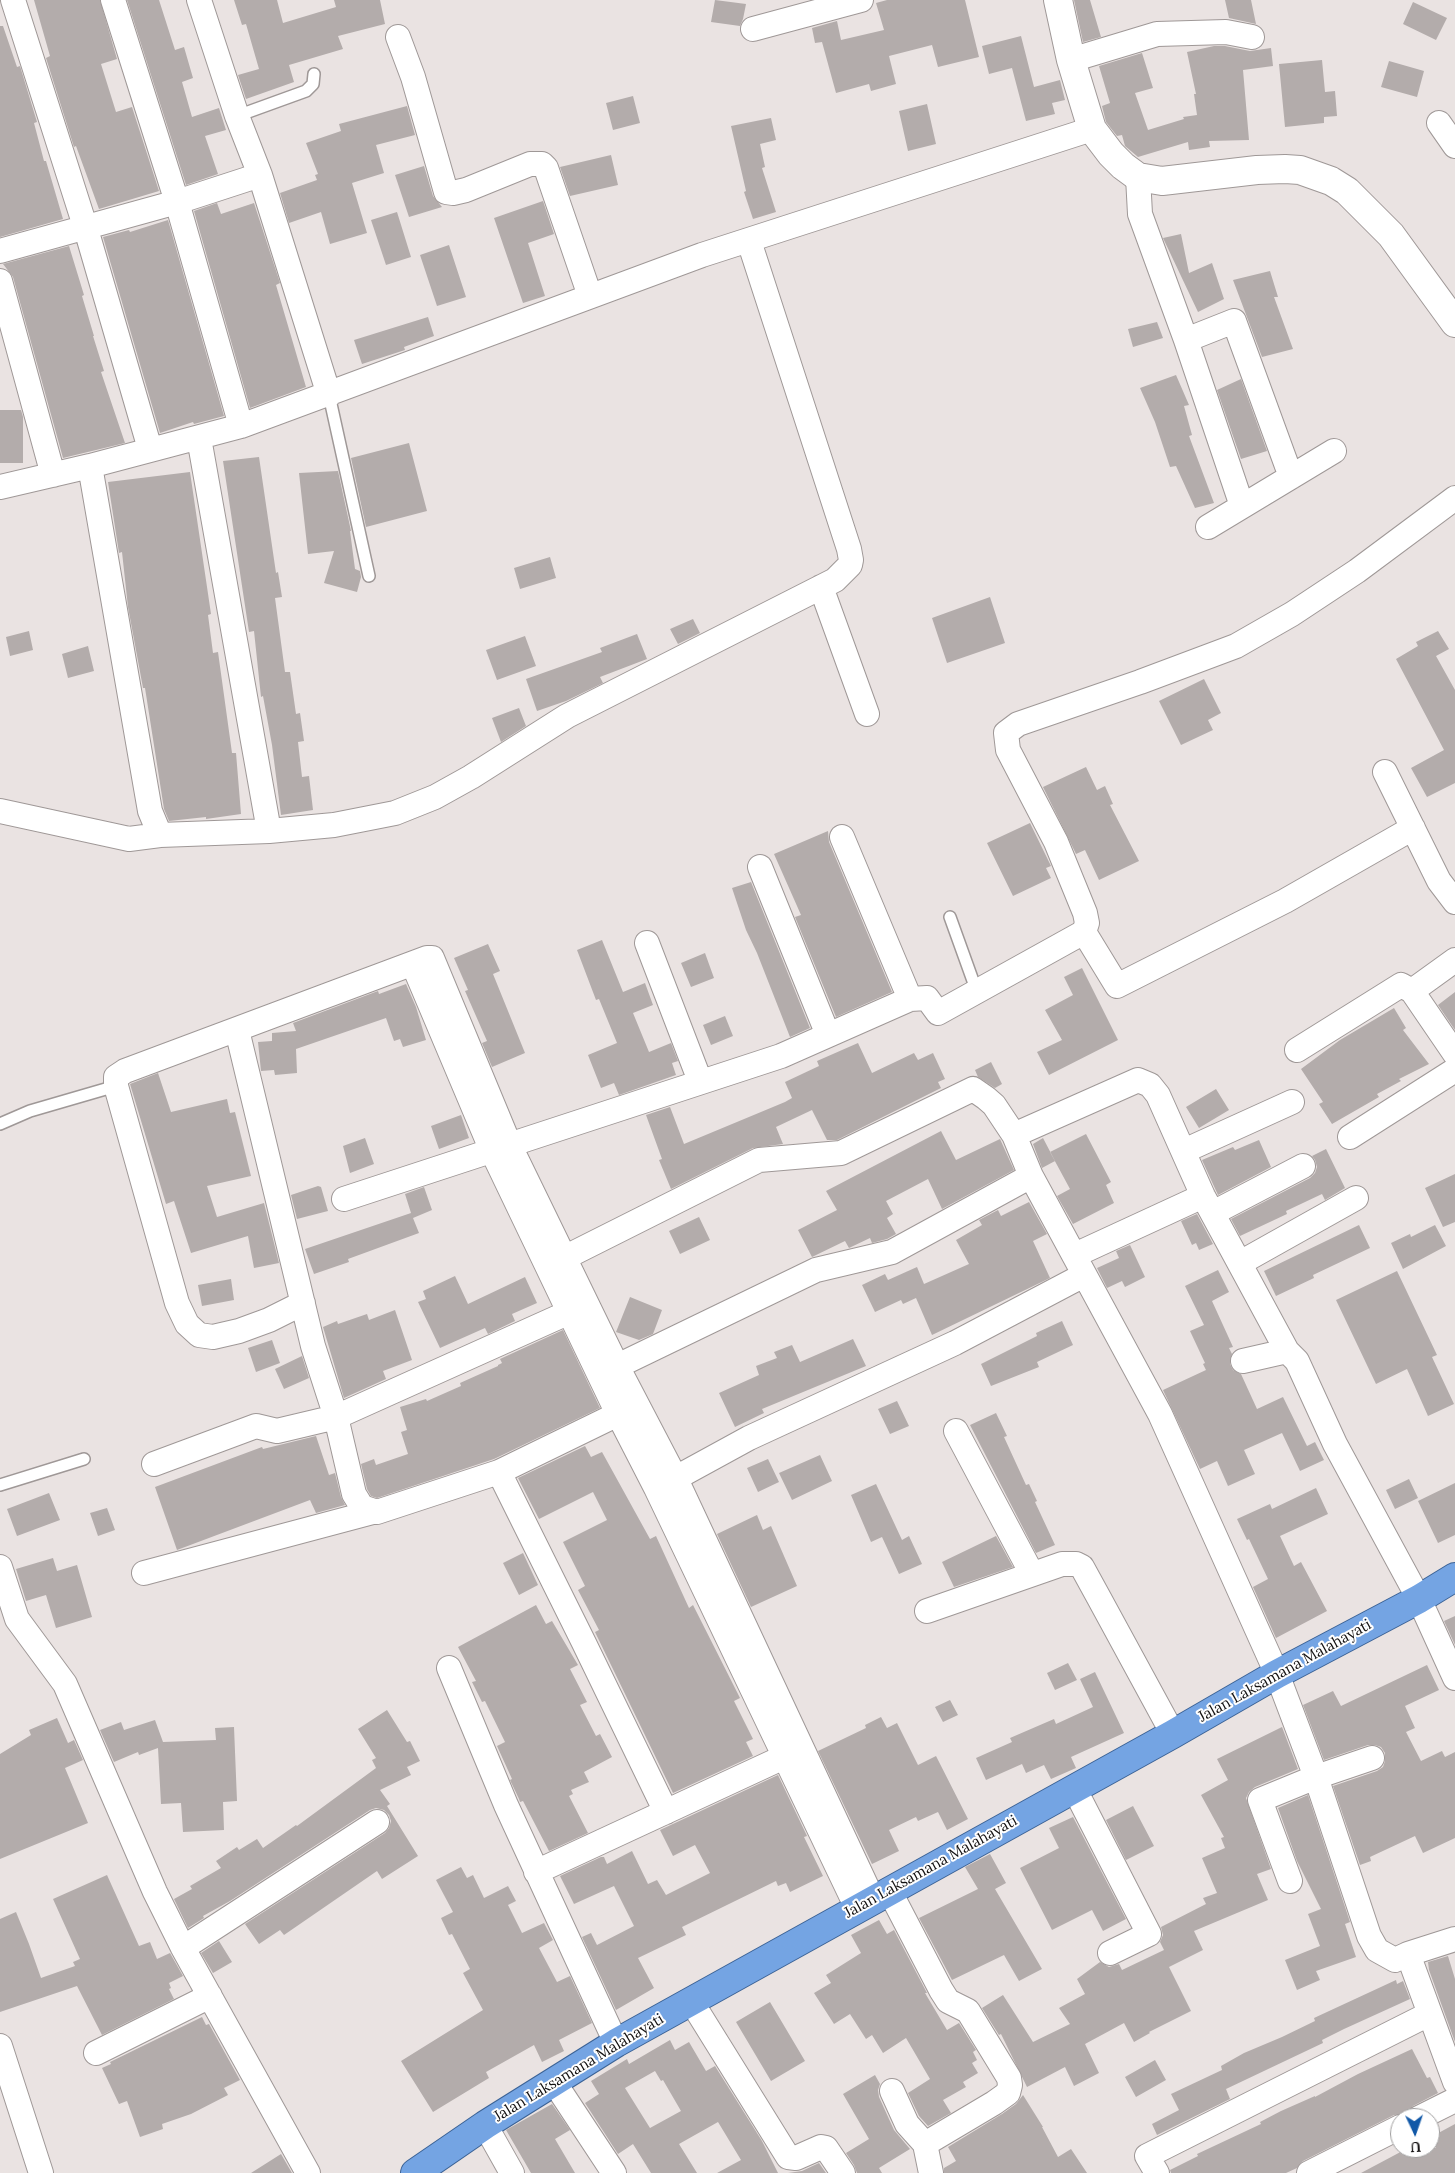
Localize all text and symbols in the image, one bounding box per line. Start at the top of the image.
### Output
street label: Jalan Laksamana Malahayati [1195,1616,1375,1726]
street label: Jalan Laksamana Malahayati [841,1812,1021,1922]
street label: Jalan Laksamana Malahayati [491,2010,667,2126]
north arrow [1390,2108,1440,2158]
text: U [1410,2138,1422,2156]

